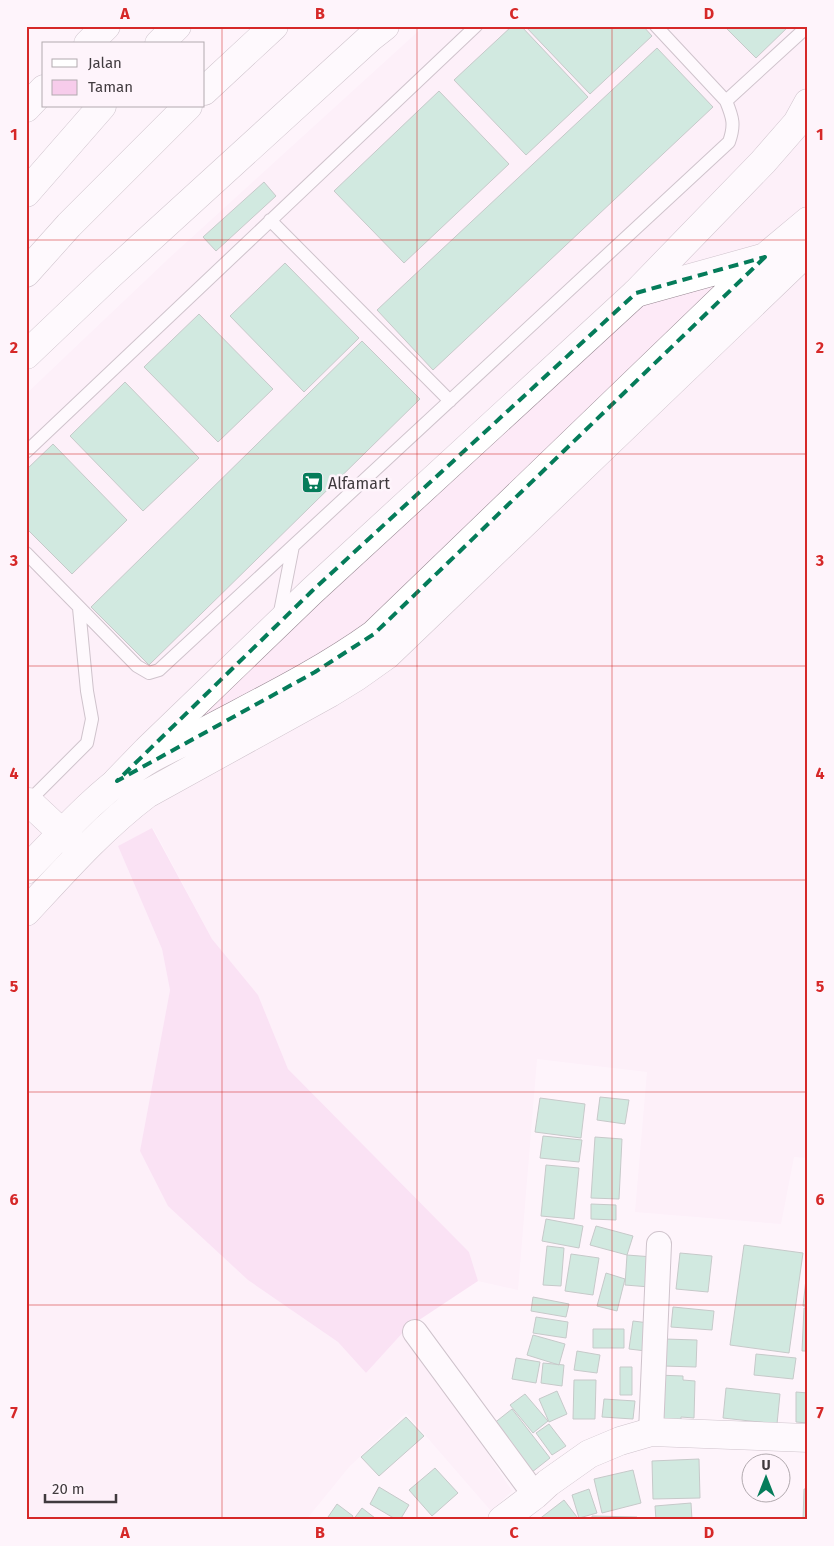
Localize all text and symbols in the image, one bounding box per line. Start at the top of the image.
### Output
text: A [119,4,130,23]
text: B [315,4,325,23]
text: C [509,4,519,23]
text: D [704,4,714,23]
legend [42,42,205,108]
text: Jalan [88,54,122,72]
text: Taman [88,78,133,96]
text: 1 [10,125,18,144]
text: 1 [816,125,824,144]
text: 2 [10,338,18,357]
text: 2 [816,338,824,357]
supermarket icon: Alfamart [300,471,324,495]
place label: Alfamart [328,474,390,493]
text: 3 [9,551,18,570]
text: 3 [815,551,824,570]
text: 4 [9,764,19,783]
text: 4 [815,764,825,783]
text: 5 [10,977,19,996]
text: 5 [816,977,825,996]
text: 6 [9,1190,19,1209]
text: 6 [815,1190,825,1209]
text: 7 [10,1403,18,1422]
text: 7 [816,1403,824,1422]
north arrow [742,1454,792,1504]
text: U [761,1457,771,1474]
scale bar [45,1471,116,1503]
text: 20 m [52,1480,85,1498]
text: A [119,1523,130,1542]
text: B [315,1523,325,1542]
text: C [509,1523,519,1542]
text: D [704,1523,714,1542]

